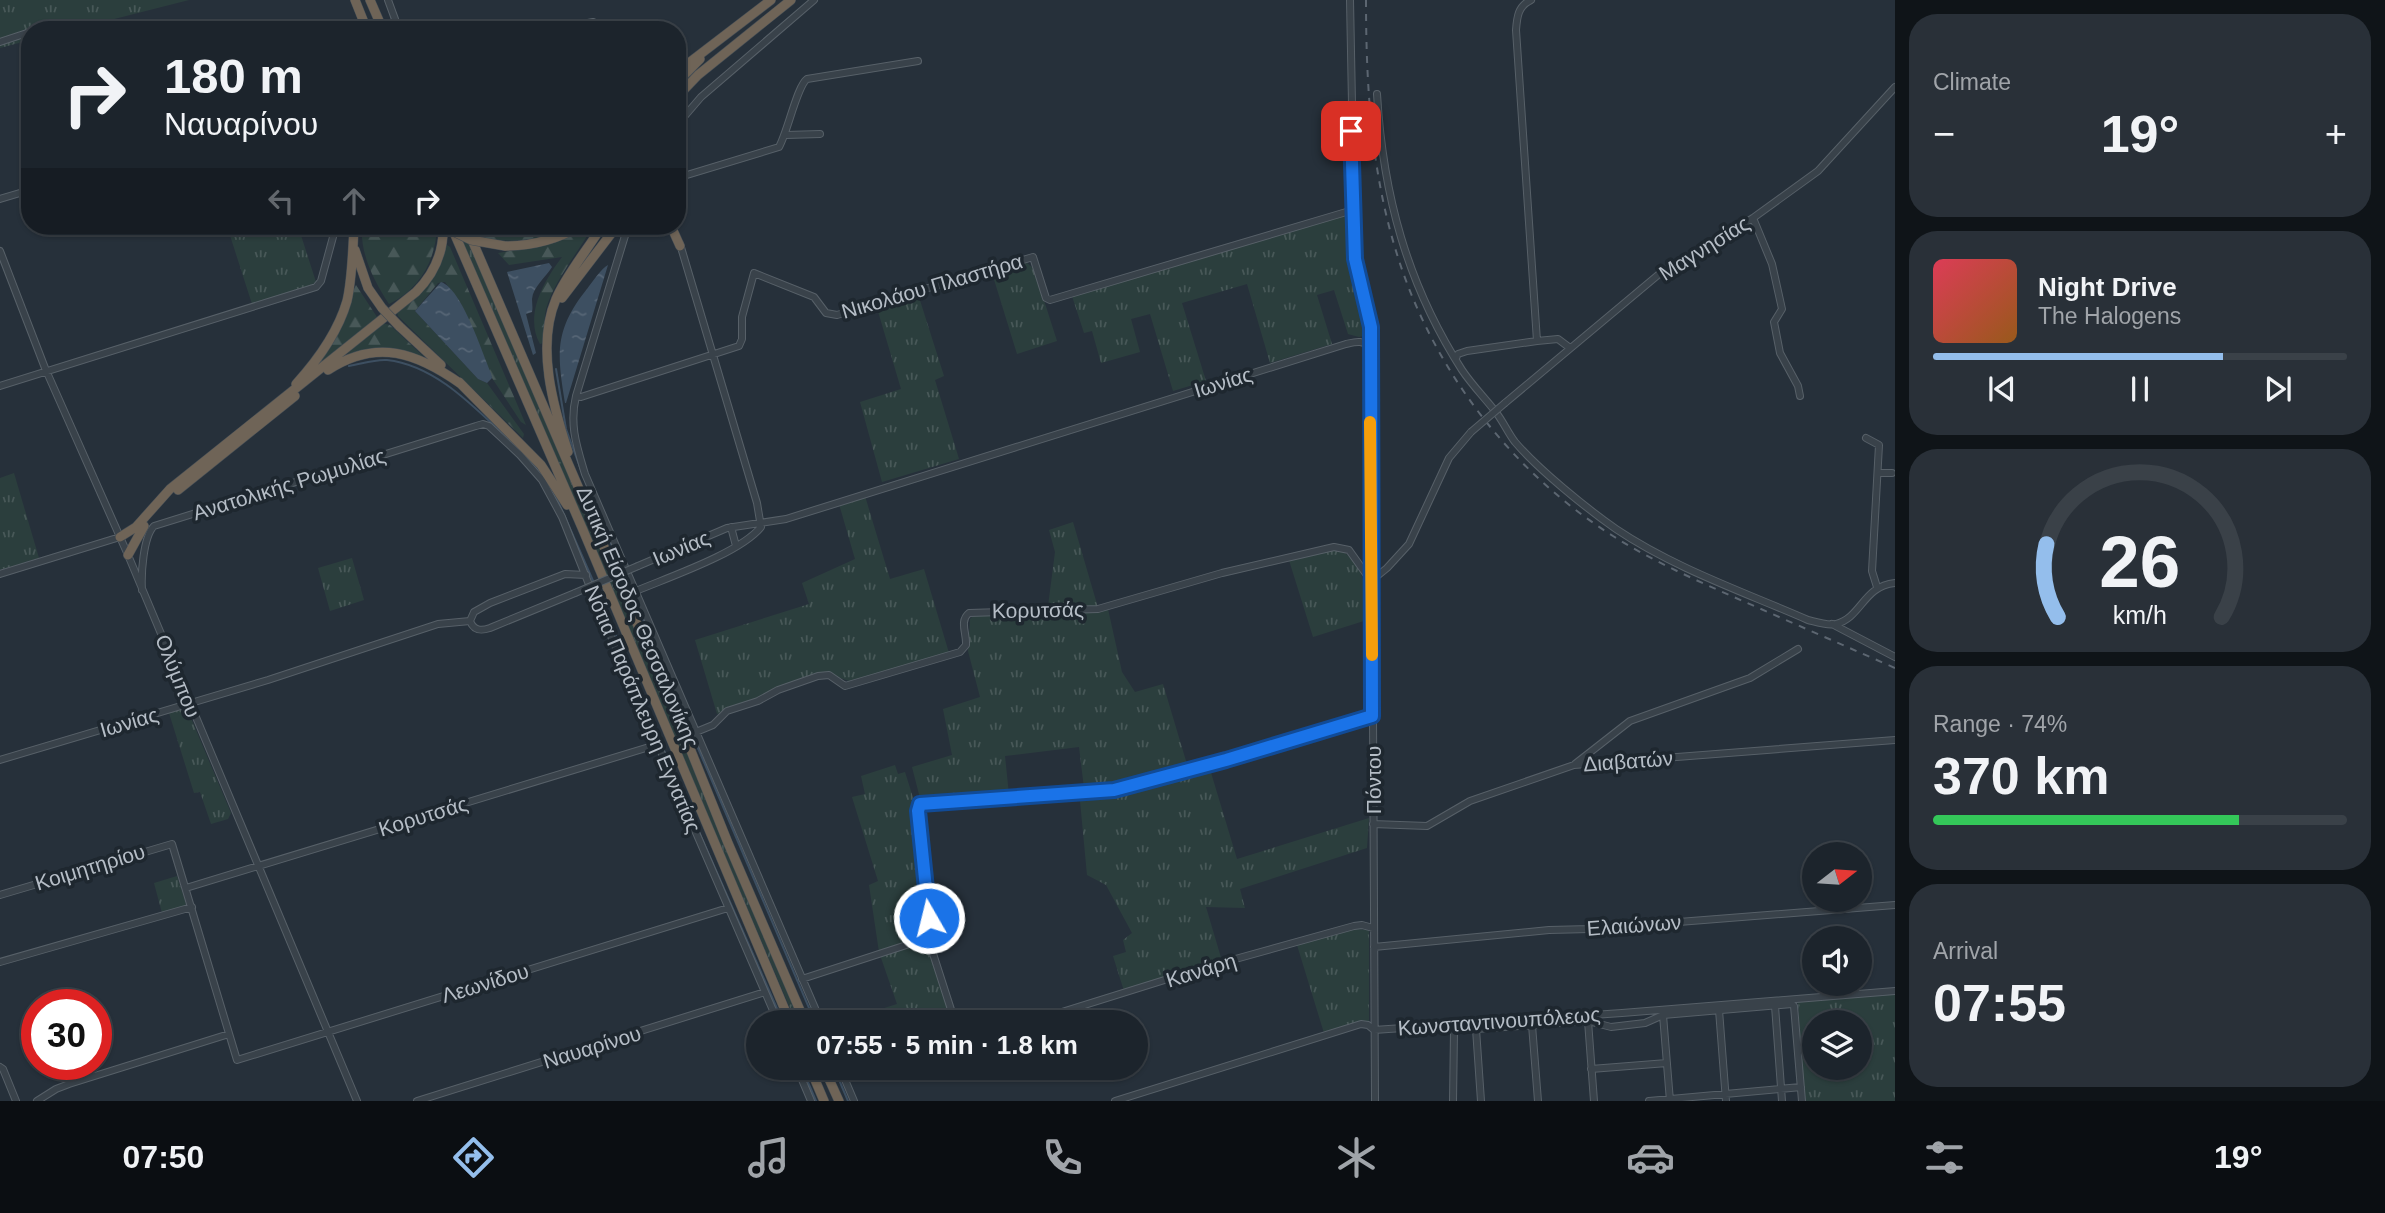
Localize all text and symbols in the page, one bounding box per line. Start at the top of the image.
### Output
icon: right [49,49,140,140]
text: 180 m [164,49,303,103]
text: Climate [1933,69,2011,95]
pin [1321,101,1381,161]
text: 19° [2101,105,2179,163]
text: Ναυαρίνου [164,106,318,142]
icon: arrive [1332,112,1370,150]
text: − [1933,113,1955,155]
text: + [2325,113,2347,155]
icon: left [262,182,300,220]
icon: ahead [335,182,373,220]
icon: right [408,182,446,220]
street label: Μαγνησίας [1655,211,1753,285]
street label: Νικολάου Πλαστήρα [839,249,1025,323]
text: Night Drive [2038,272,2177,302]
text: The Halogens [2038,303,2181,329]
street label: Ιωνίας [1191,362,1255,402]
icon: previous [1983,370,2021,408]
icon: pause [2121,370,2159,408]
icon: next [2259,370,2297,408]
street label: Ανατολικής Ρωμυλίας [190,444,388,524]
street label: Δυτική Είσοδος Θεσσαλονίκης [572,483,704,751]
text: 26 [2100,521,2180,602]
street label: Ιωνίας [649,526,713,570]
street label: Νότια Παράπλευρη Εγνατίας [580,582,706,836]
street label: Κορυτσάς [992,598,1084,622]
text: km/h [2113,600,2167,628]
street label: Ολύμπου [151,631,205,721]
street label: Ιωνίας [97,703,161,741]
text: Range · 74% [1933,711,2067,737]
street label: Πόντου [1362,746,1385,814]
street label: Διαβατών [1582,746,1674,776]
text: 370 km [1933,747,2109,805]
street label: Κορυτσάς [376,792,470,840]
street label: Κοιμητηρίου [32,839,148,895]
north arrow [1802,842,1872,912]
map controls [1802,842,1872,1080]
position arrow [892,881,966,955]
street label: Ελαιώνων [1586,910,1682,940]
button: sound [1802,926,1872,996]
text: Arrival [1933,938,1998,964]
street label: Κανάρη [1163,948,1239,992]
street label: Λεωνίδου [439,959,531,1007]
text: 07:55 [1933,974,2066,1032]
speed limit sign: 30 [21,989,112,1080]
street label: Κωνσταντινουπόλεως [1397,1002,1601,1040]
button: layers [1802,1010,1872,1080]
street label: Ναυαρίνου [540,1021,644,1073]
text: 07:55 · 5 min · 1.8 km [816,1030,1078,1060]
icon: directions [449,1133,498,1182]
icon: music [744,1133,793,1182]
icon: phone [1038,1133,1087,1182]
icon: climate [1332,1133,1381,1182]
icon: car [1626,1133,1675,1182]
icon: filters [1920,1133,1969,1182]
text: 07:50 [123,1139,204,1175]
text: 19° [2214,1139,2262,1175]

